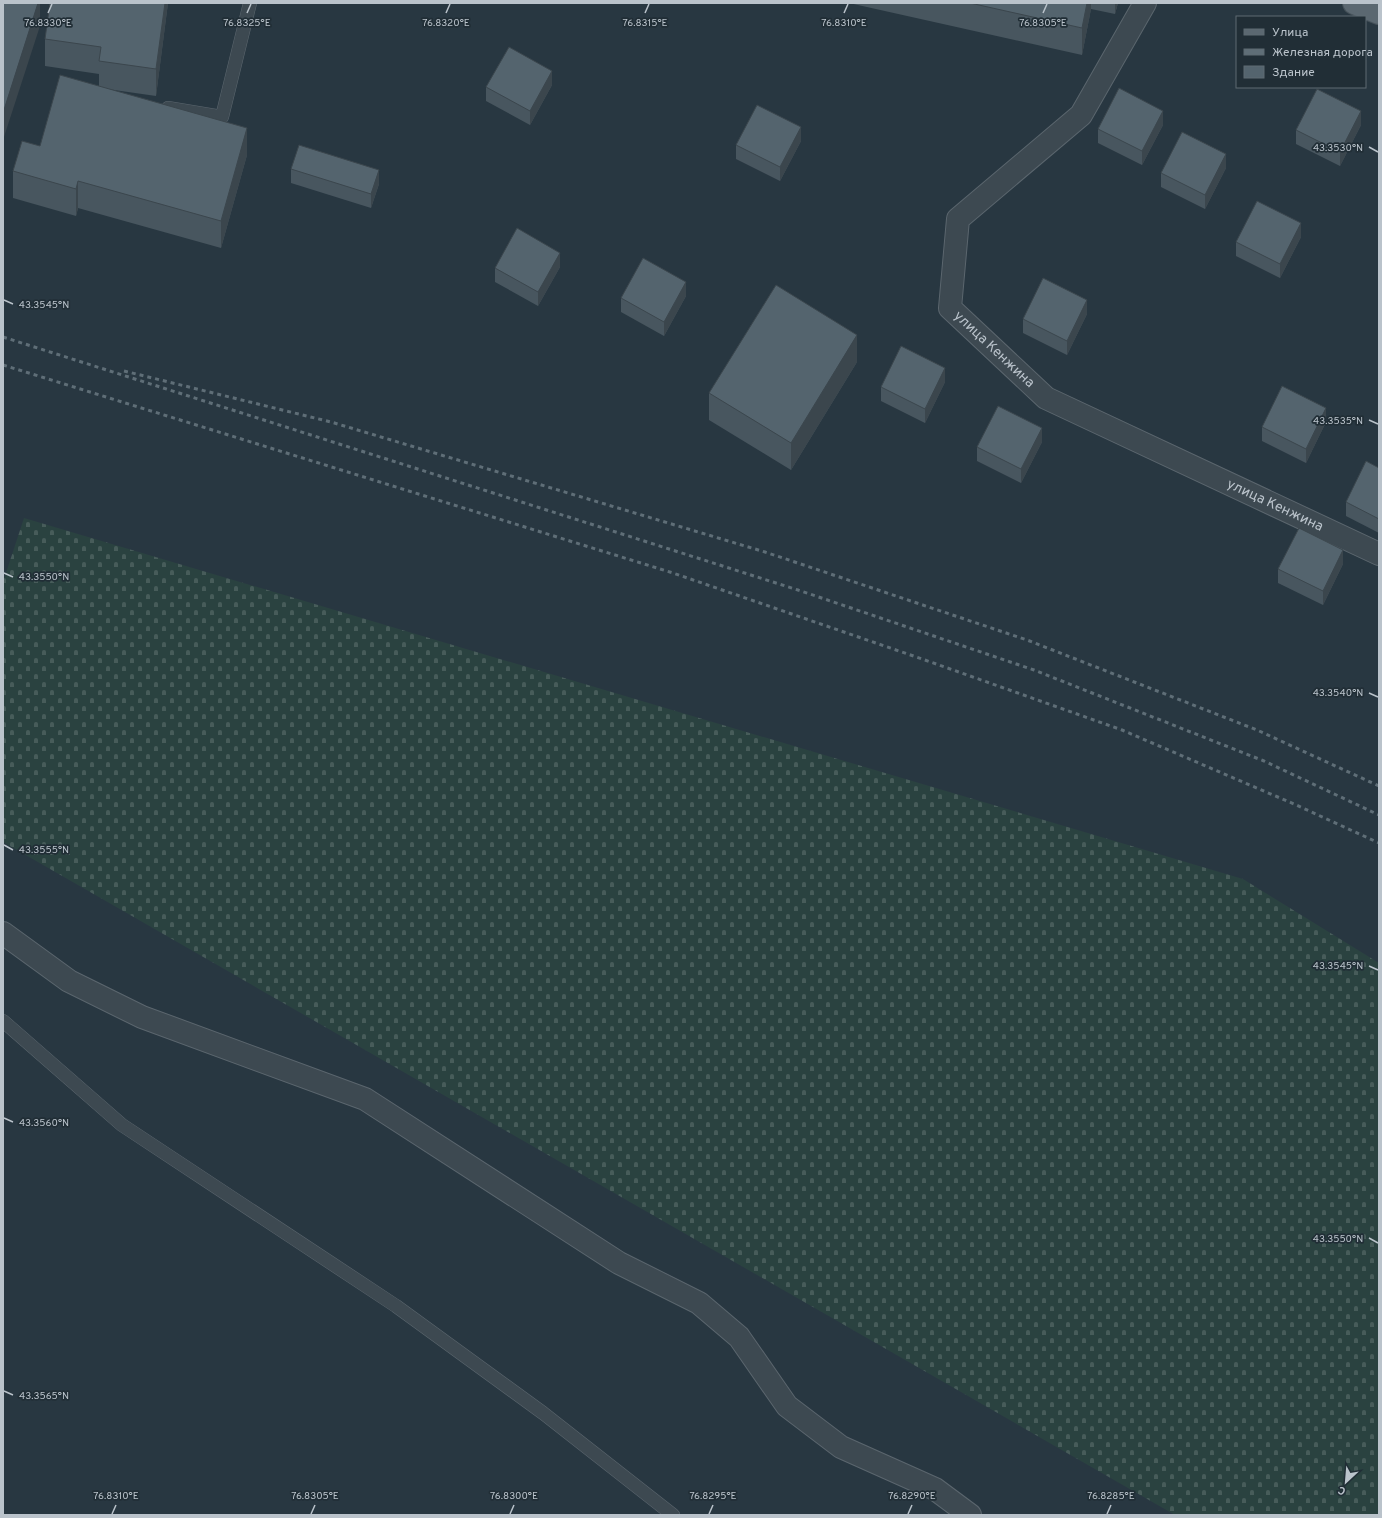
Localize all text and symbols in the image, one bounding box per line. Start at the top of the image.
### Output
legend [1236,16,1366,88]
text: 76.8330°E [24,17,72,30]
text: 76.8325°E [223,17,271,30]
text: 76.8320°E [422,17,470,30]
text: 76.8315°E [622,17,668,30]
text: 76.8310°E [821,17,867,30]
text: 76.8305°E [1019,17,1067,30]
text: Улица [1272,25,1308,41]
text: Железная дорога [1272,45,1373,61]
text: Здание [1272,65,1315,81]
text: 43.3530°N [1313,142,1363,155]
text: 43.3545°N [19,299,69,312]
street label: улица Кенжина [950,307,1038,391]
text: 43.3535°N [1313,415,1363,428]
street label: улица Кенжина [1224,475,1326,535]
text: 43.3550°N [19,571,69,584]
text: 43.3540°N [1313,687,1363,700]
text: 43.3555°N [19,844,69,857]
text: 43.3545°N [1313,960,1363,973]
text: 43.3560°N [19,1117,69,1130]
text: 43.3550°N [1313,1233,1363,1246]
text: 43.3565°N [19,1390,69,1403]
north arrow [1326,1462,1366,1502]
text: С [1336,1482,1348,1498]
text: 76.8310°E [93,1490,139,1503]
text: 76.8305°E [291,1490,339,1503]
text: 76.8300°E [490,1490,538,1503]
text: 76.8295°E [689,1490,737,1503]
text: 76.8290°E [888,1490,936,1503]
text: 76.8285°E [1087,1490,1135,1503]

